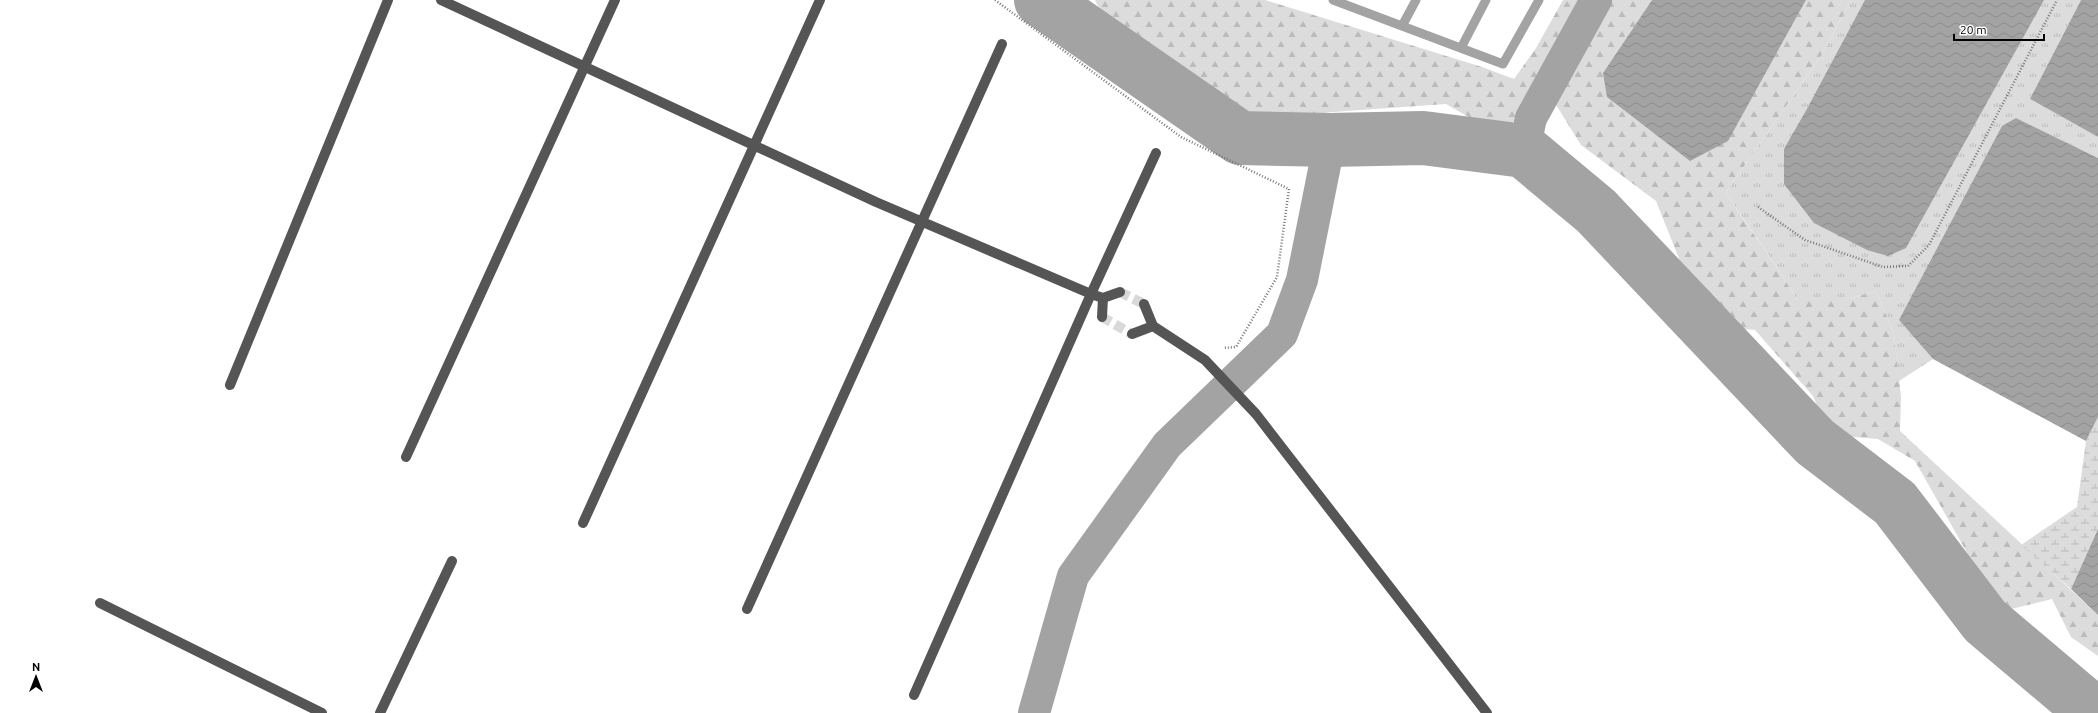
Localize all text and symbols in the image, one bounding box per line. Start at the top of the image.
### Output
scale bar [1954,16,2044,42]
text: 20 m [1960,23,1987,36]
north arrow [16,657,56,697]
text: N [32,661,40,673]

